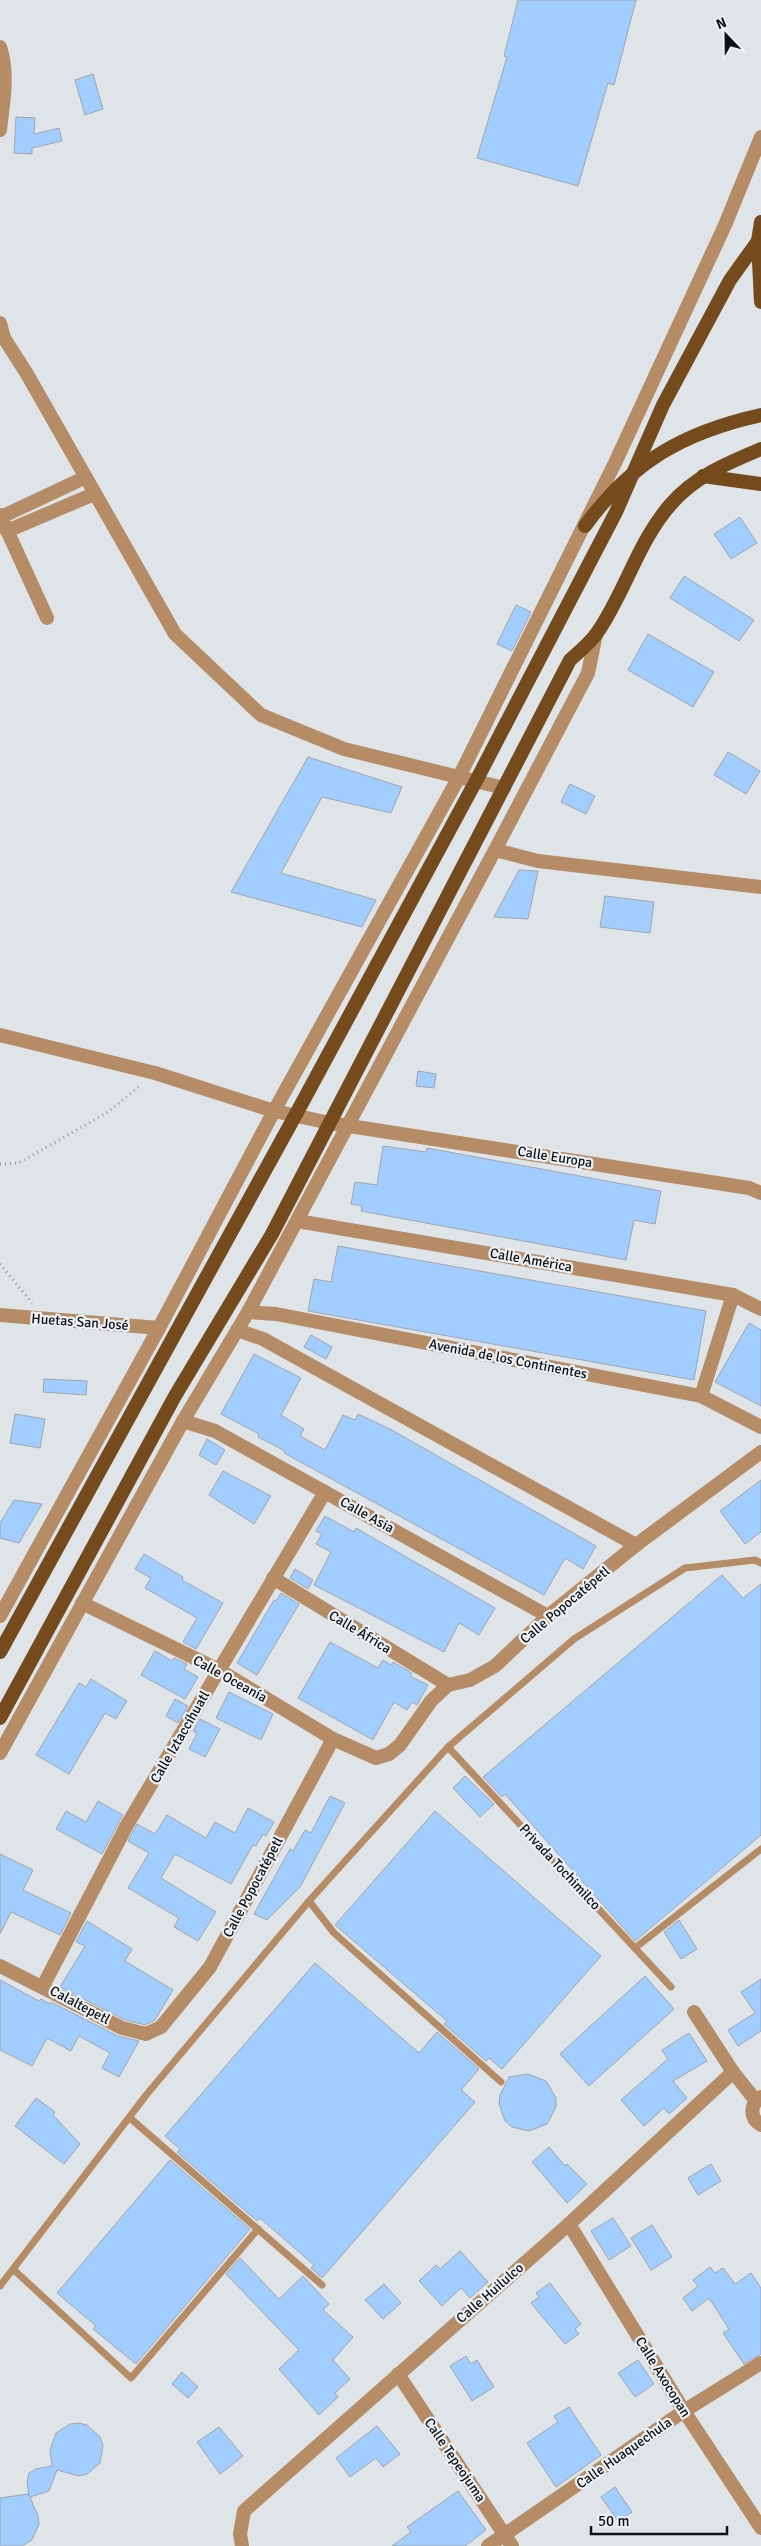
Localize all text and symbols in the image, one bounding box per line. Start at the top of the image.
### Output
north arrow [701,10,751,60]
text: N [714,14,729,33]
street label: Calle Europa [516,1143,594,1171]
street label: Calle América [489,1244,573,1276]
street label: Huetas San José [31,1310,129,1334]
street label: Avenida de los Continentes [427,1335,589,1383]
street label: Calle Asia [337,1493,397,1537]
street label: Calle Popocatépetl [517,1563,613,1647]
street label: Calle África [326,1607,394,1657]
street label: Calle Oceanía [190,1652,270,1706]
street label: Calle Iztaccíhuatl [147,1688,213,1786]
street label: Privada Tochimilco [516,1820,604,1914]
street label: Calle Popocatépetl [219,1834,287,1940]
street label: Calaltepetl [47,1982,113,2028]
street label: Calle Huilulco [453,2259,527,2327]
street label: Calle Axocopan [632,2334,694,2420]
street label: Calle Huaquechula [573,2414,675,2492]
street label: Calle Tepeojuma [421,2415,489,2505]
scale bar [591,2504,727,2536]
text: 50 m [598,2512,629,2530]

